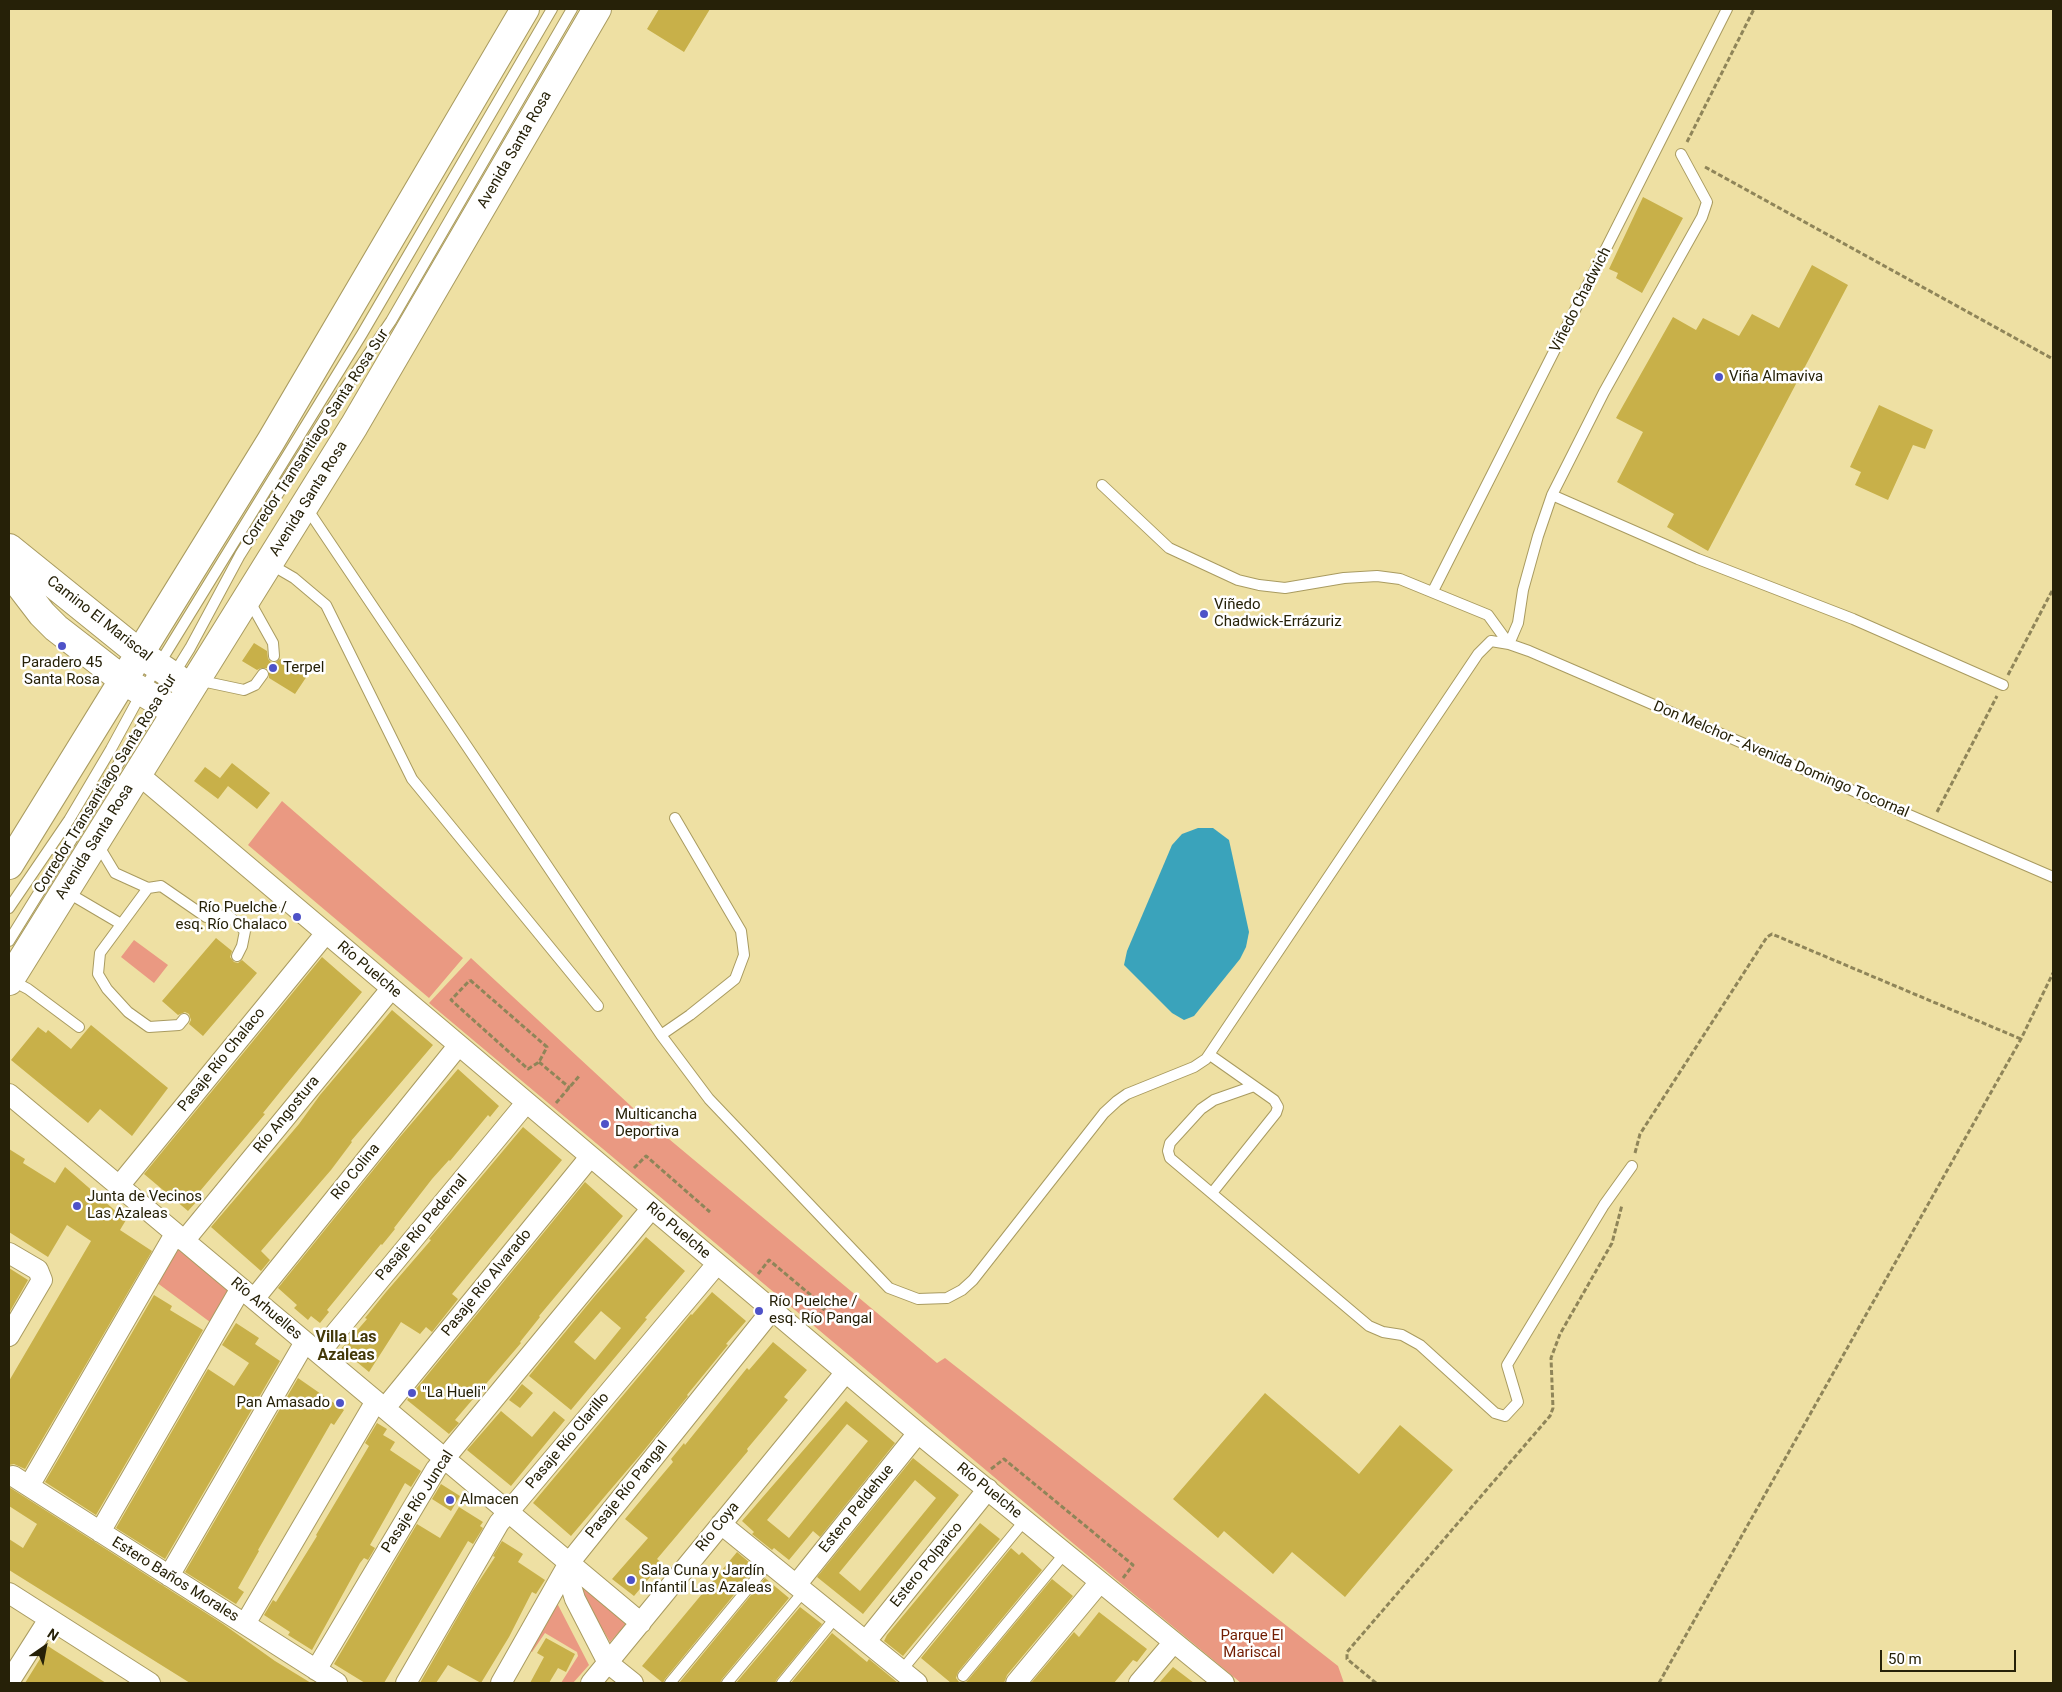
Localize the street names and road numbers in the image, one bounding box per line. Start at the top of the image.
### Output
street label: Avenida Santa Rosa [474,88,556,212]
street label: Viñedo Chadwich [1547,244,1615,356]
street label: Corredor Transantiago Santa Rosa Sur [239,326,393,550]
street label: Avenida Santa Rosa [266,438,352,560]
street label: Camino El Mariscal [43,572,155,666]
street label: Corredor Transantiago Santa Rosa Sur [31,671,181,897]
street label: Don Melchor - Avenida Domingo Tocornal [1651,698,1911,822]
street label: Avenida Santa Rosa [52,781,138,903]
street label: Río Puelche [333,938,405,1002]
street label: Pasaje Río Chalaco [175,1004,269,1116]
street label: Río Angostura [250,1073,324,1157]
street label: Río Colina [328,1140,384,1204]
street label: Pasaje Río Pedernal [372,1171,472,1285]
street label: Río Puelche [642,1199,714,1263]
street label: Pasaje Río Alvarado [438,1226,536,1340]
street label: Río Arhuelles [227,1274,305,1344]
street label: Pasaje Río Clarillo [523,1389,613,1493]
street label: Pasaje Río Pangal [582,1438,672,1542]
street label: Pasaje Río Juncal [378,1447,458,1557]
street label: Río Puelche [953,1459,1025,1523]
street label: Estero Peldehue [816,1461,898,1557]
street label: Río Coya [693,1499,743,1555]
street label: Estero Polpaico [887,1519,967,1611]
street label: Estero Baños Morales [108,1534,242,1626]

